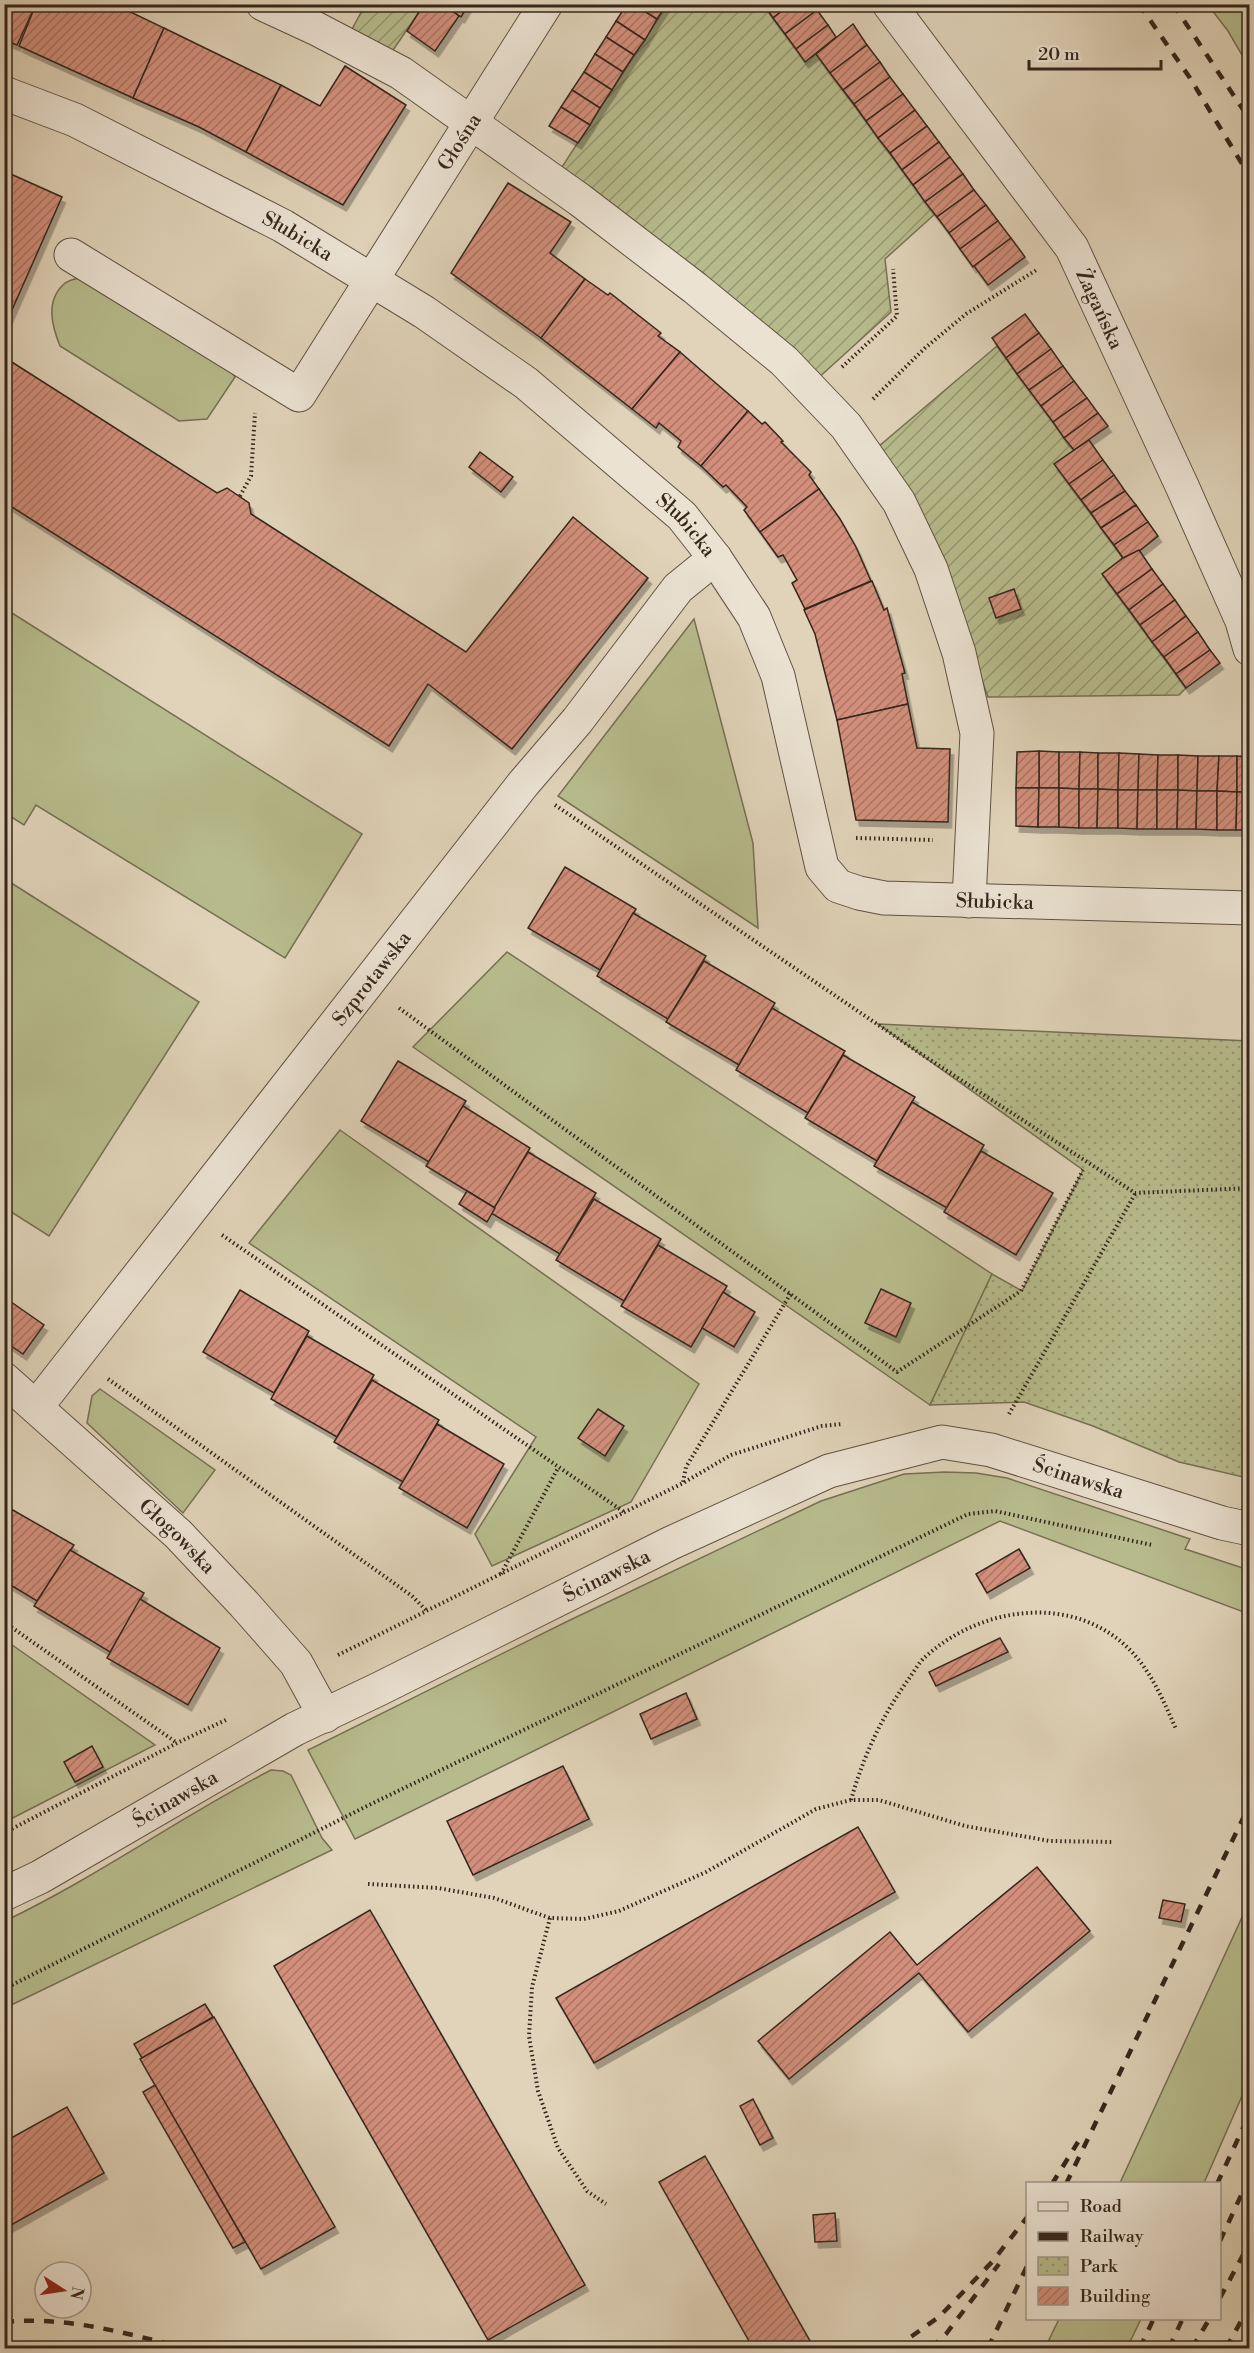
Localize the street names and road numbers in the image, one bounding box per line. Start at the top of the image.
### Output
street label: Głośna [433,109,488,176]
street label: Słubicka [257,206,338,268]
street label: Żagańska [1069,265,1128,354]
street label: Słubicka [650,488,721,563]
street label: Słubicka [955,889,1035,916]
street label: Szprotawska [328,926,418,1032]
street label: Ścinawska [1030,1452,1128,1505]
street label: Głogowska [133,1494,221,1580]
street label: Ścinawska [559,1544,656,1609]
street label: Ścinawska [128,1765,224,1834]

